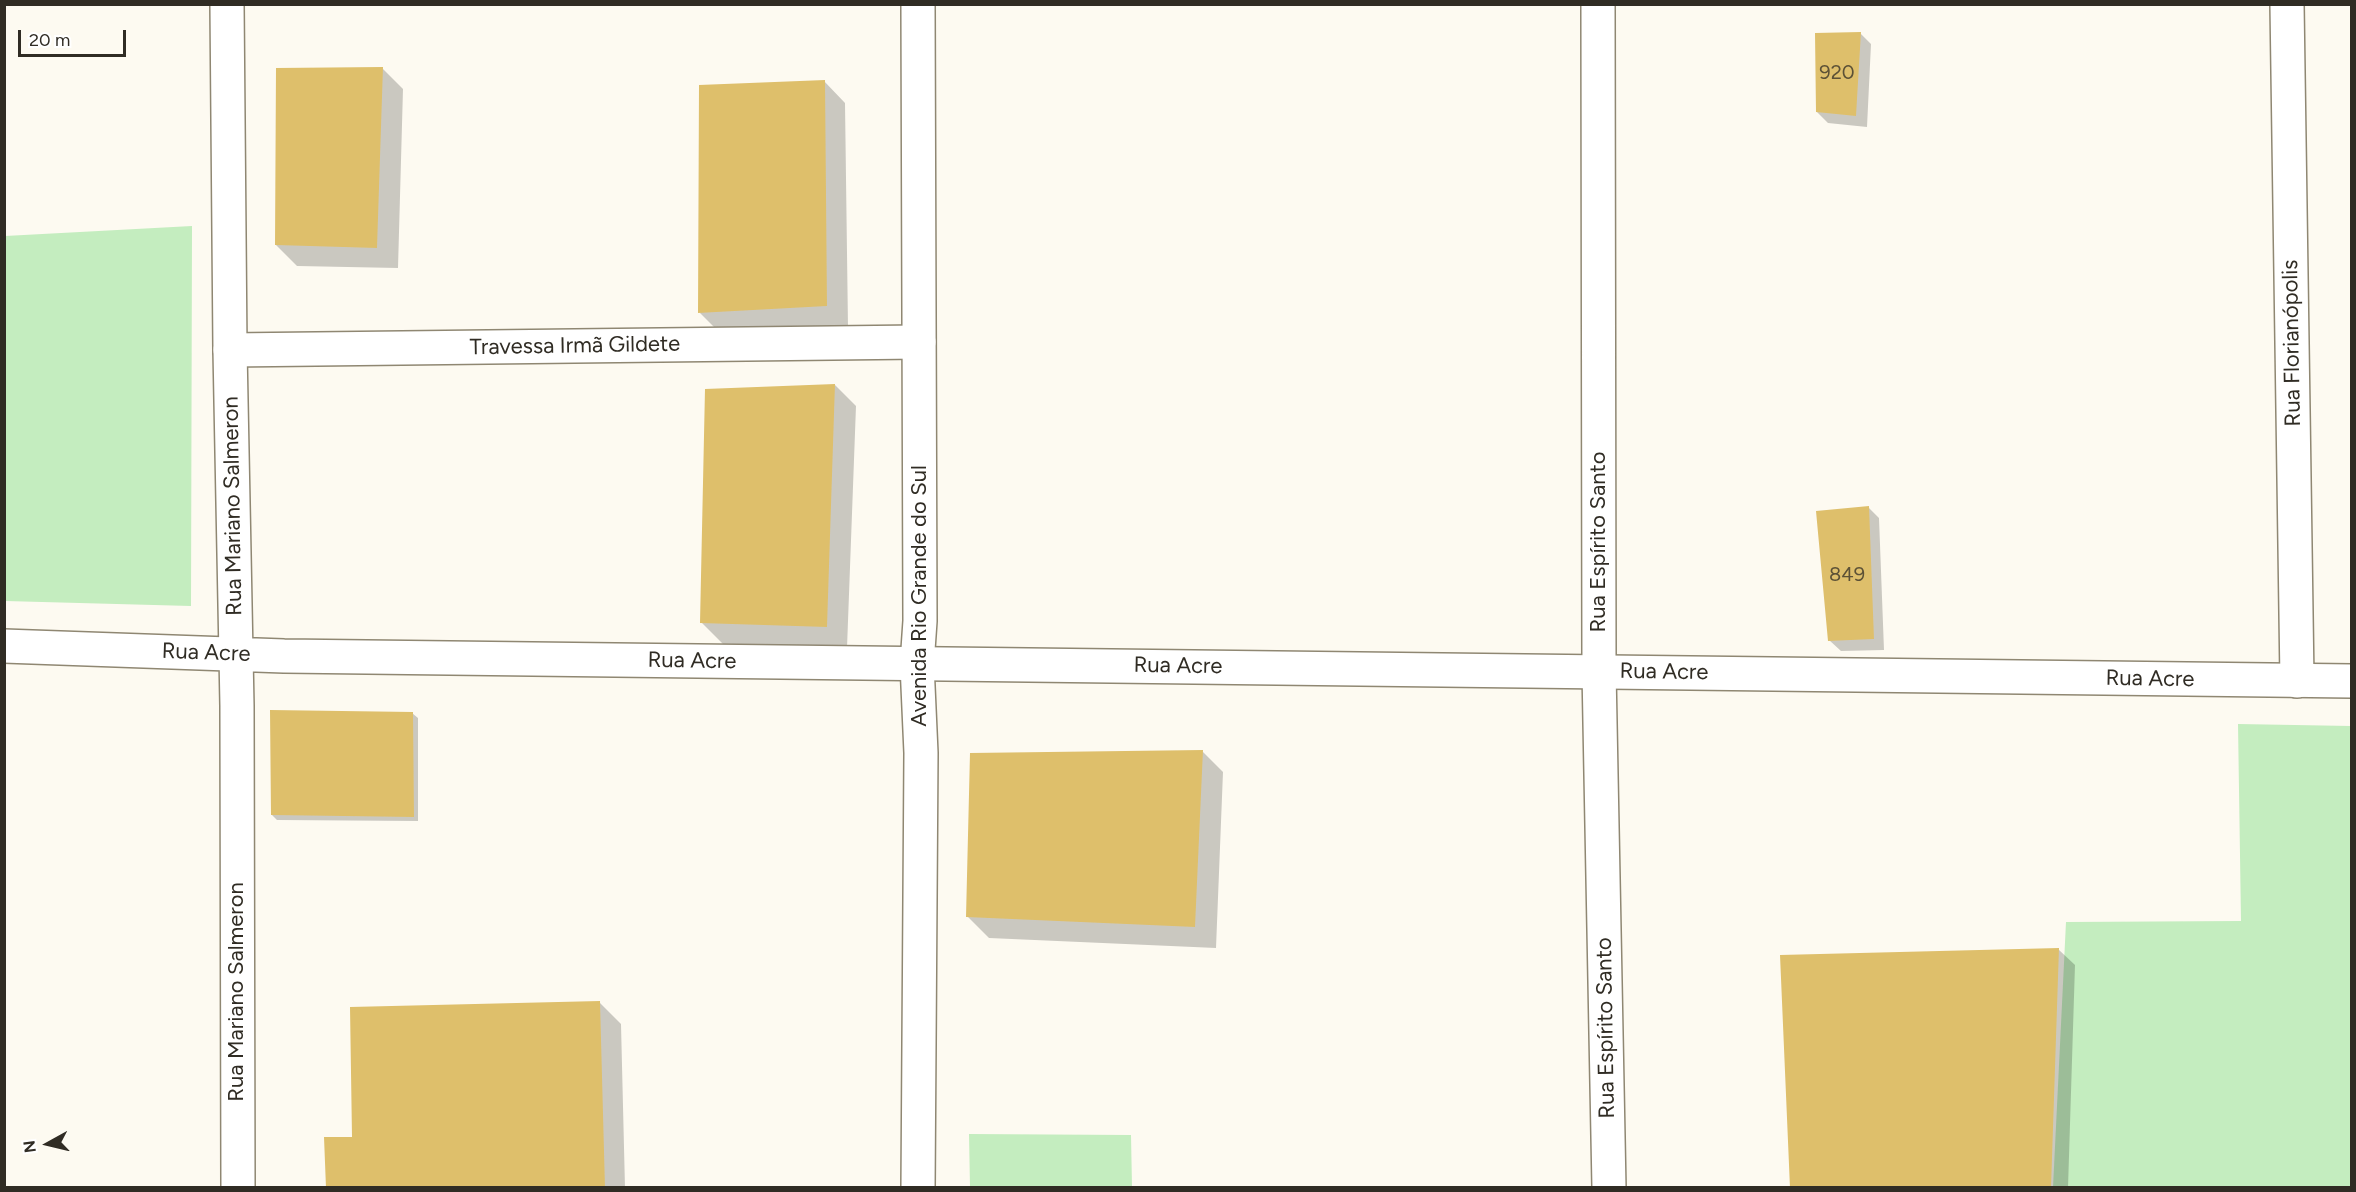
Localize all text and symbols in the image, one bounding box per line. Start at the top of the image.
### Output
scale bar [21,18,129,56]
text: 20 m [29,29,70,51]
house number: 920 [1819,61,1855,85]
street label: Rua Florianópolis [2277,259,2307,427]
street label: Travessa Irmã Gildete [470,331,680,361]
street label: Rua Mariano Salmeron [218,396,248,616]
street label: Rua Espírito Santo [1586,451,1612,633]
street label: Avenida Rio Grande do Sul [907,465,933,727]
house number: 849 [1829,563,1865,587]
street label: Rua Acre [161,638,251,668]
street label: Rua Acre [647,647,737,675]
street label: Rua Acre [1133,652,1223,680]
street label: Rua Acre [1619,658,1709,686]
street label: Rua Acre [2105,665,2195,693]
street label: Rua Mariano Salmeron [224,882,250,1102]
street label: Rua Espírito Santo [1591,937,1621,1119]
north arrow [18,1114,78,1174]
text: N [19,1139,40,1154]

